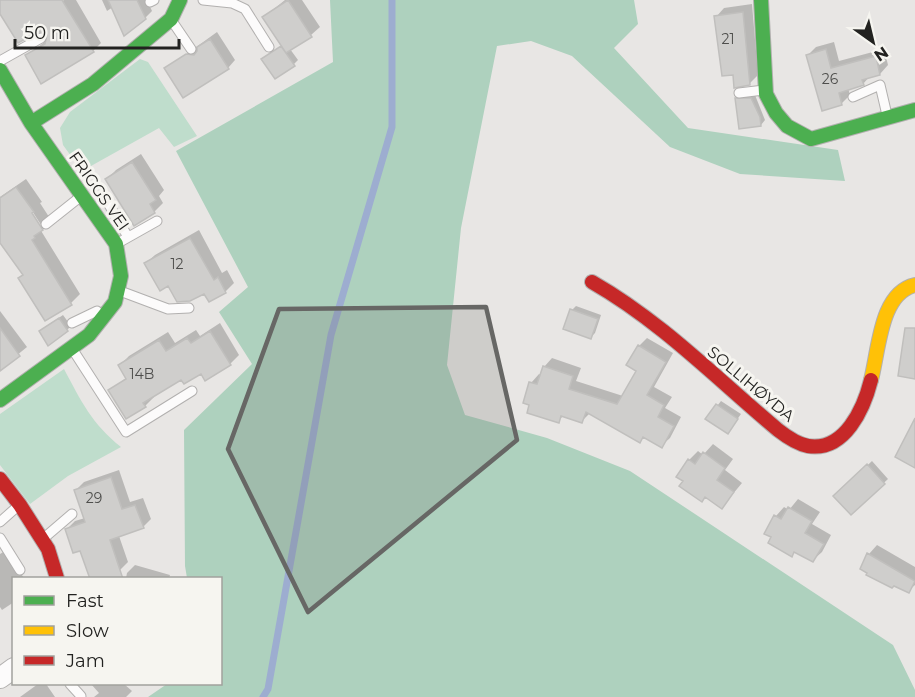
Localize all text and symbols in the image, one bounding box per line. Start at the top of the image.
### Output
scale bar [15,12,178,50]
north arrow [843,12,903,72]
text: 50 m [24,22,70,44]
house number: 21 [721,30,735,48]
text: N [870,43,892,66]
house number: 26 [822,70,839,88]
street label: FRIGGS VEI [65,148,133,234]
house number: 12 [170,255,184,273]
street label: SOLLIHØYDA [704,342,799,426]
house number: 14B [130,365,154,383]
house number: 29 [86,489,102,507]
legend [12,577,222,685]
text: Fast [66,590,104,612]
text: Slow [66,620,109,642]
text: Jam [65,650,105,672]

